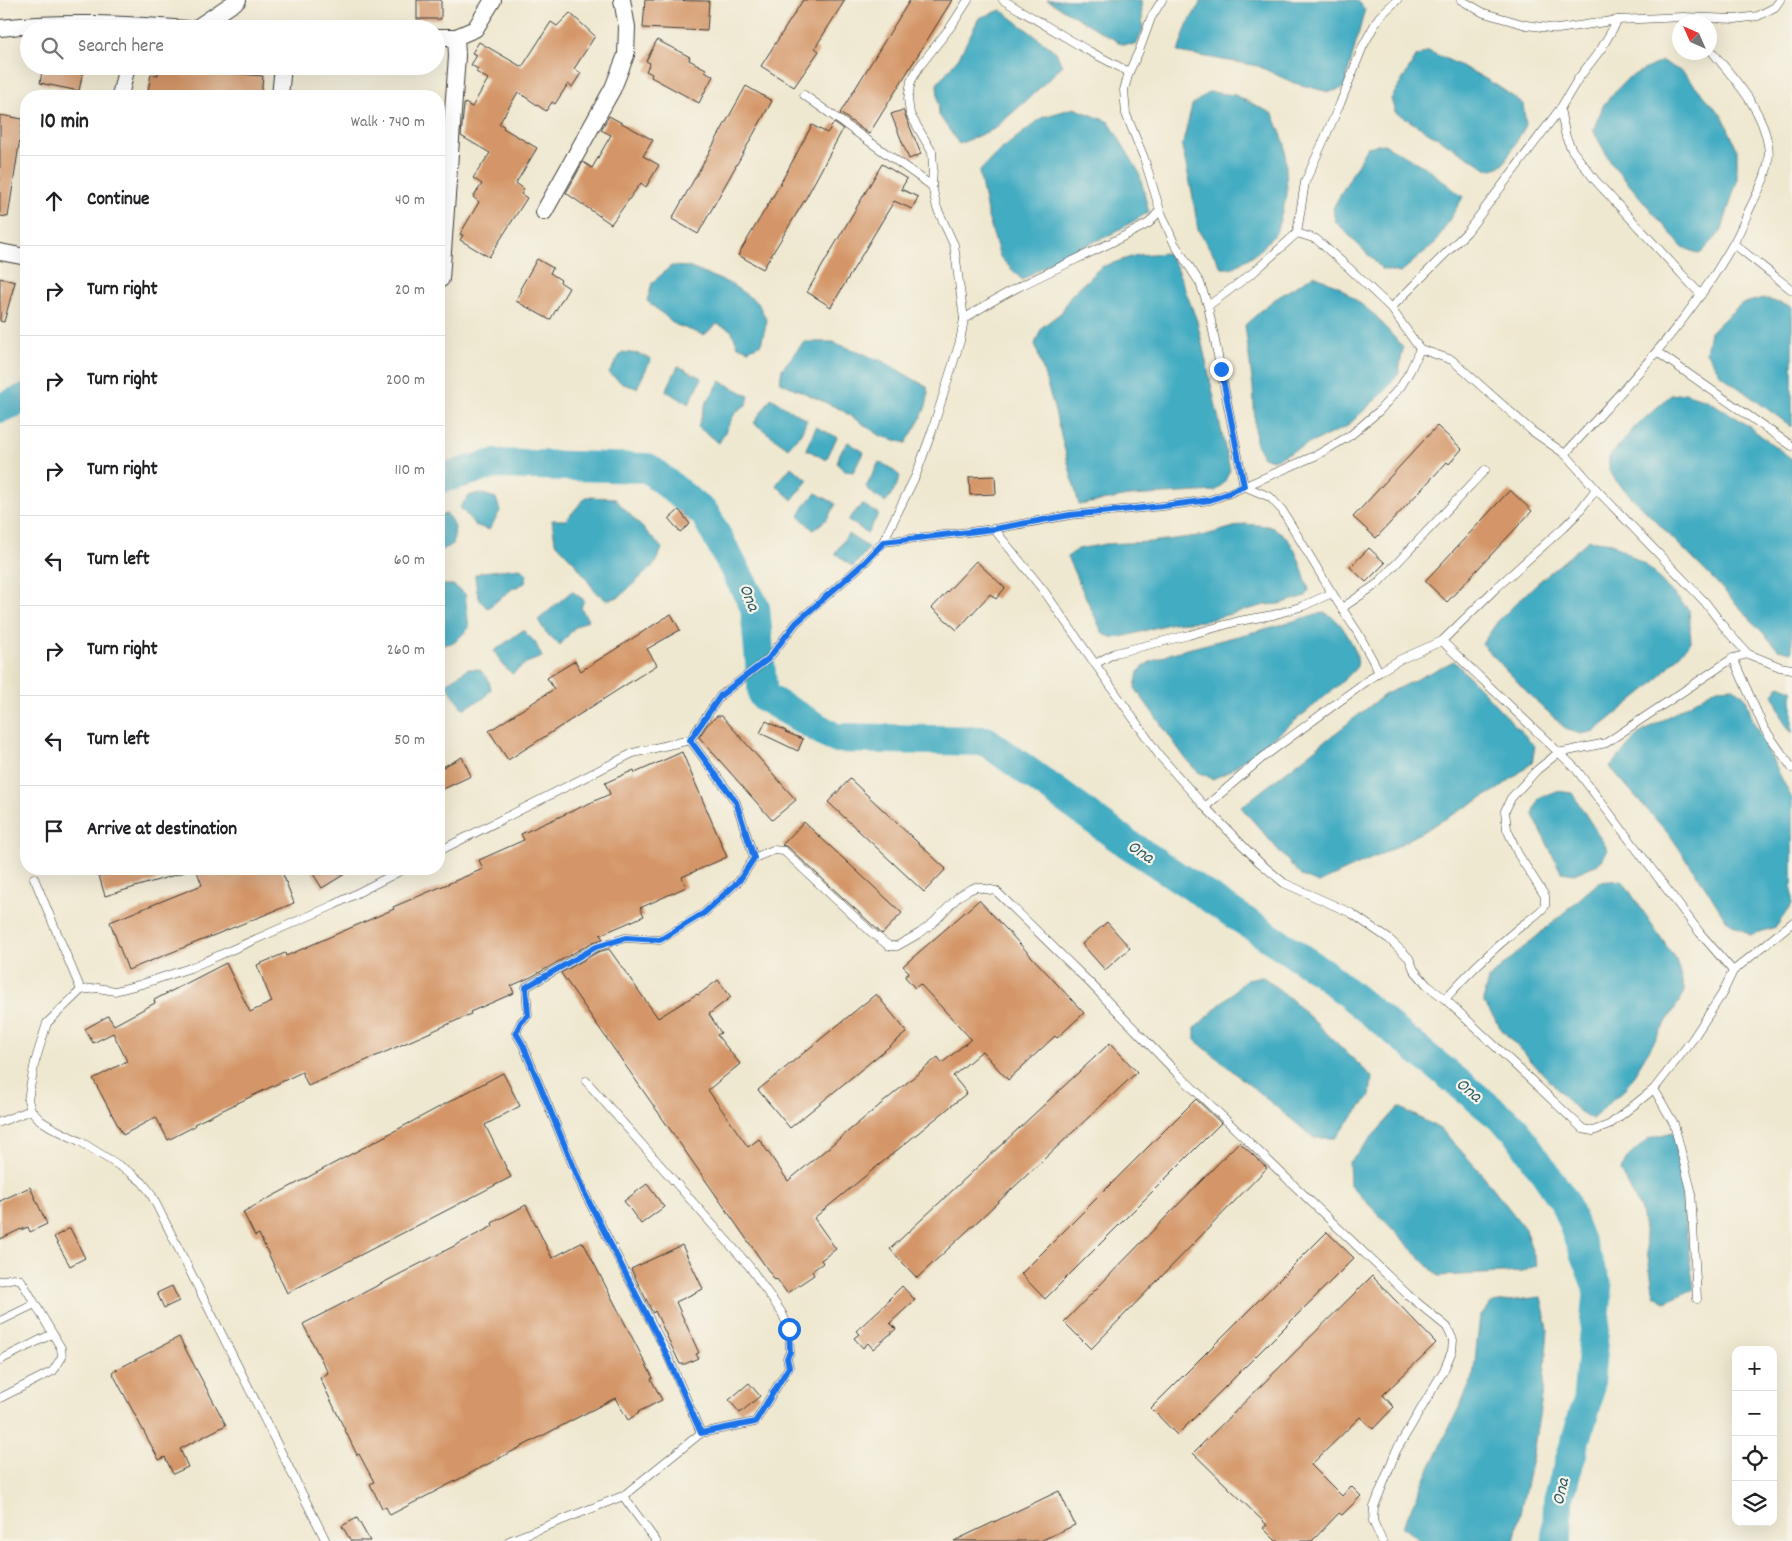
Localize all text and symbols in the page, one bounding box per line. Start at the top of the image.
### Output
north arrow [1672,15,1717,60]
search box [20,20,445,75]
icon: search [38,34,66,62]
text: Search here [78,34,164,61]
text: 10 min [40,108,89,138]
text: Walk · 740 m [351,111,425,134]
icon: ahead [40,187,68,215]
text: Continue [87,187,149,214]
text: 40 m [395,189,425,212]
icon: right [40,277,68,305]
text: Turn right [87,277,158,304]
text: 20 m [395,279,425,302]
route end [1210,358,1233,381]
icon: right [40,367,68,395]
text: Turn right [87,367,158,394]
text: 200 m [386,369,425,392]
icon: right [40,457,68,485]
text: Turn right [87,457,158,484]
text: 110 m [395,459,425,482]
icon: left [40,547,68,575]
text: Turn left [87,547,150,574]
text: 60 m [394,549,425,572]
water label: Ona [731,581,765,617]
icon: right [40,637,68,665]
text: Turn right [87,637,158,664]
text: 260 m [387,639,425,662]
icon: left [40,727,68,755]
text: Turn left [87,727,150,754]
text: 50 m [394,729,425,752]
icon: arrive [40,817,68,845]
text: Arrive at destination [87,817,237,844]
water label: Ona [1122,835,1159,872]
water label: Ona [1450,1073,1488,1110]
route start [778,1318,801,1341]
map controls [1732,1346,1777,1526]
button: + [1732,1346,1777,1391]
button: − [1732,1391,1777,1436]
button: locate [1732,1436,1777,1481]
water label: Ona [1547,1475,1577,1508]
button: layers [1732,1481,1777,1526]

